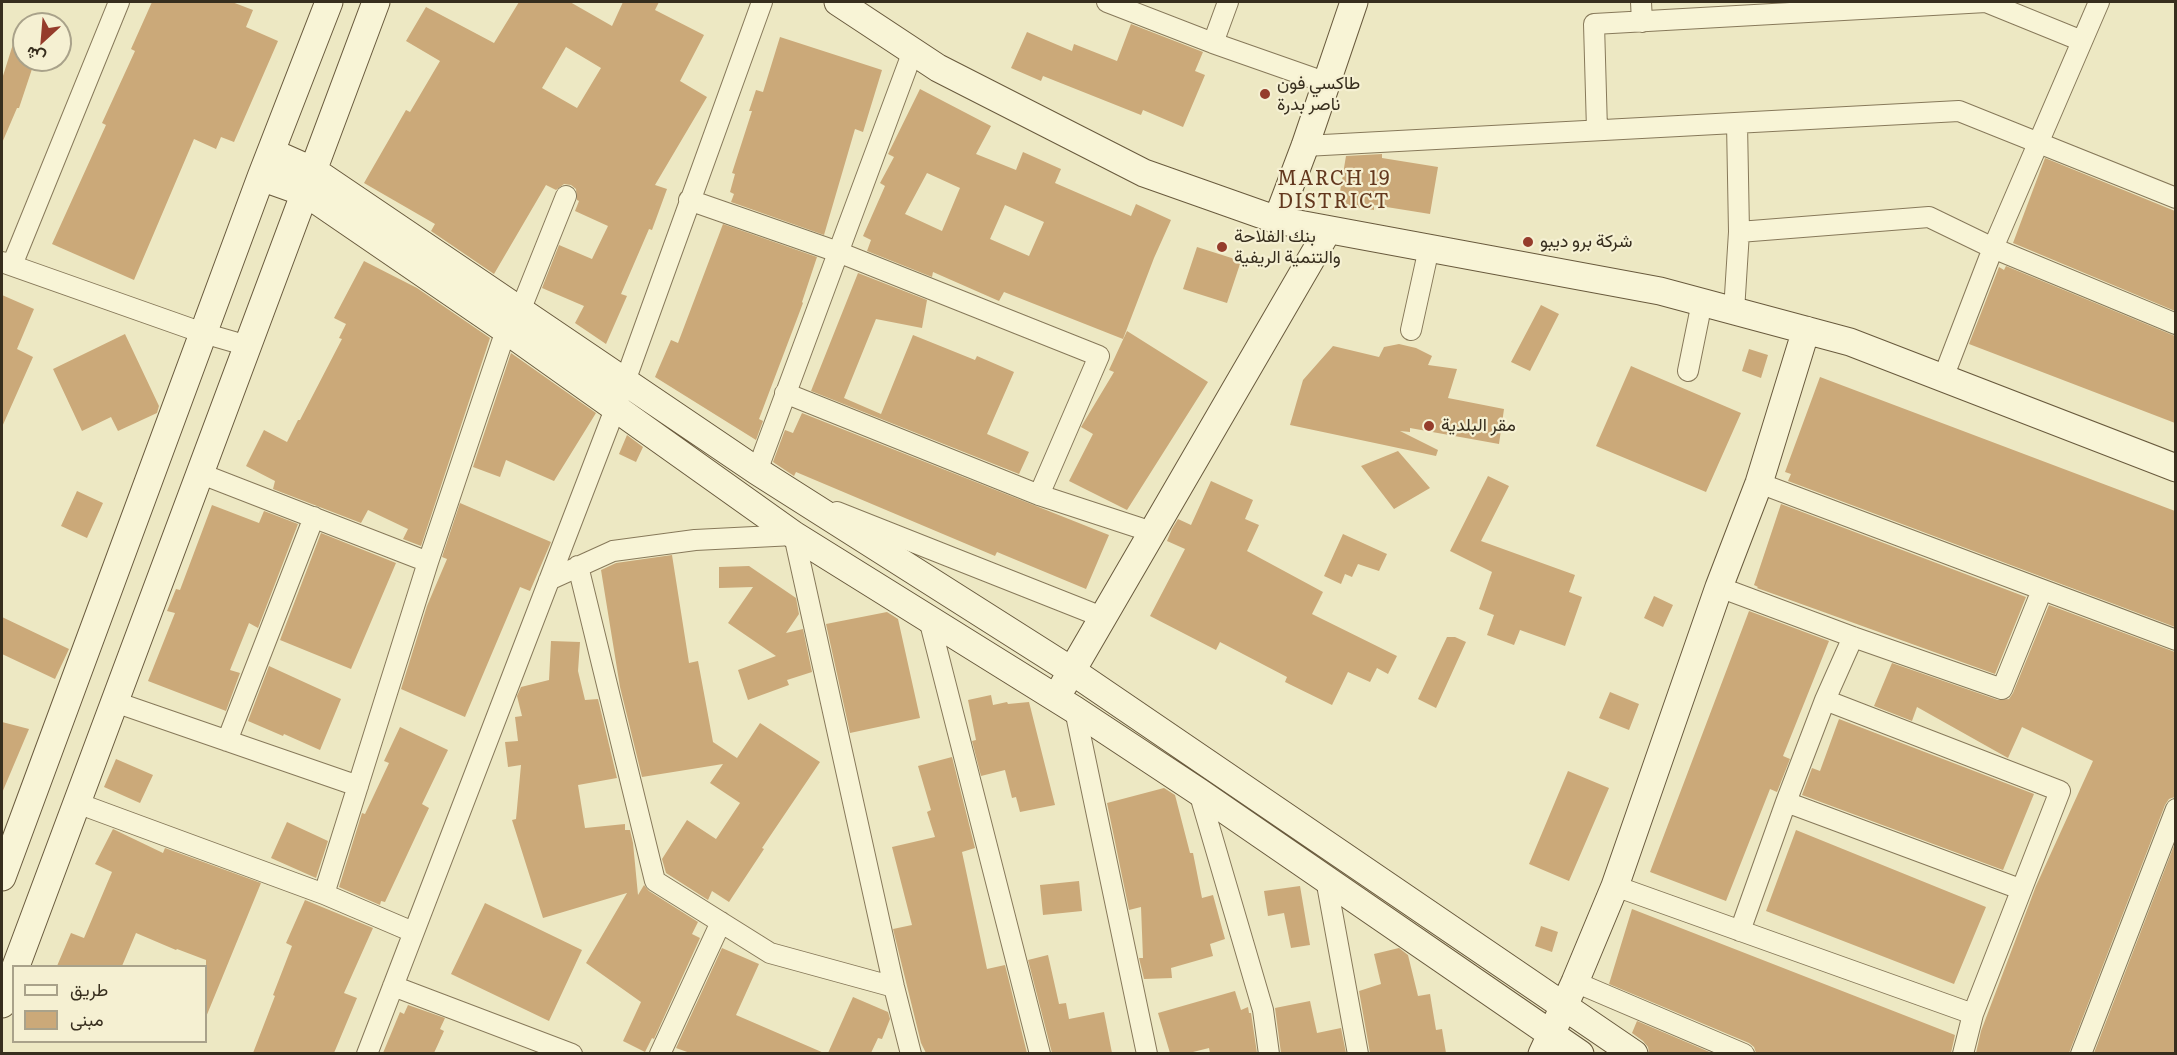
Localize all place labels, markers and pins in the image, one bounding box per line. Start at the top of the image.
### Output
place label: طاكسي فون ناصر بدرة [1277,73,1360,116]
marker: طاكسي فون ناصر بدرة [1258,87,1272,101]
place label: بنك الفلاحة والتنمية الريفية [1234,226,1341,268]
place label: شركة برو ديبو [1540,231,1632,253]
marker: شركة برو ديبو [1521,235,1535,249]
marker: بنك الفلاحة والتنمية الريفية [1215,240,1229,254]
place label: مقر البلدية [1441,415,1516,437]
marker: مقر البلدية [1422,419,1436,433]

